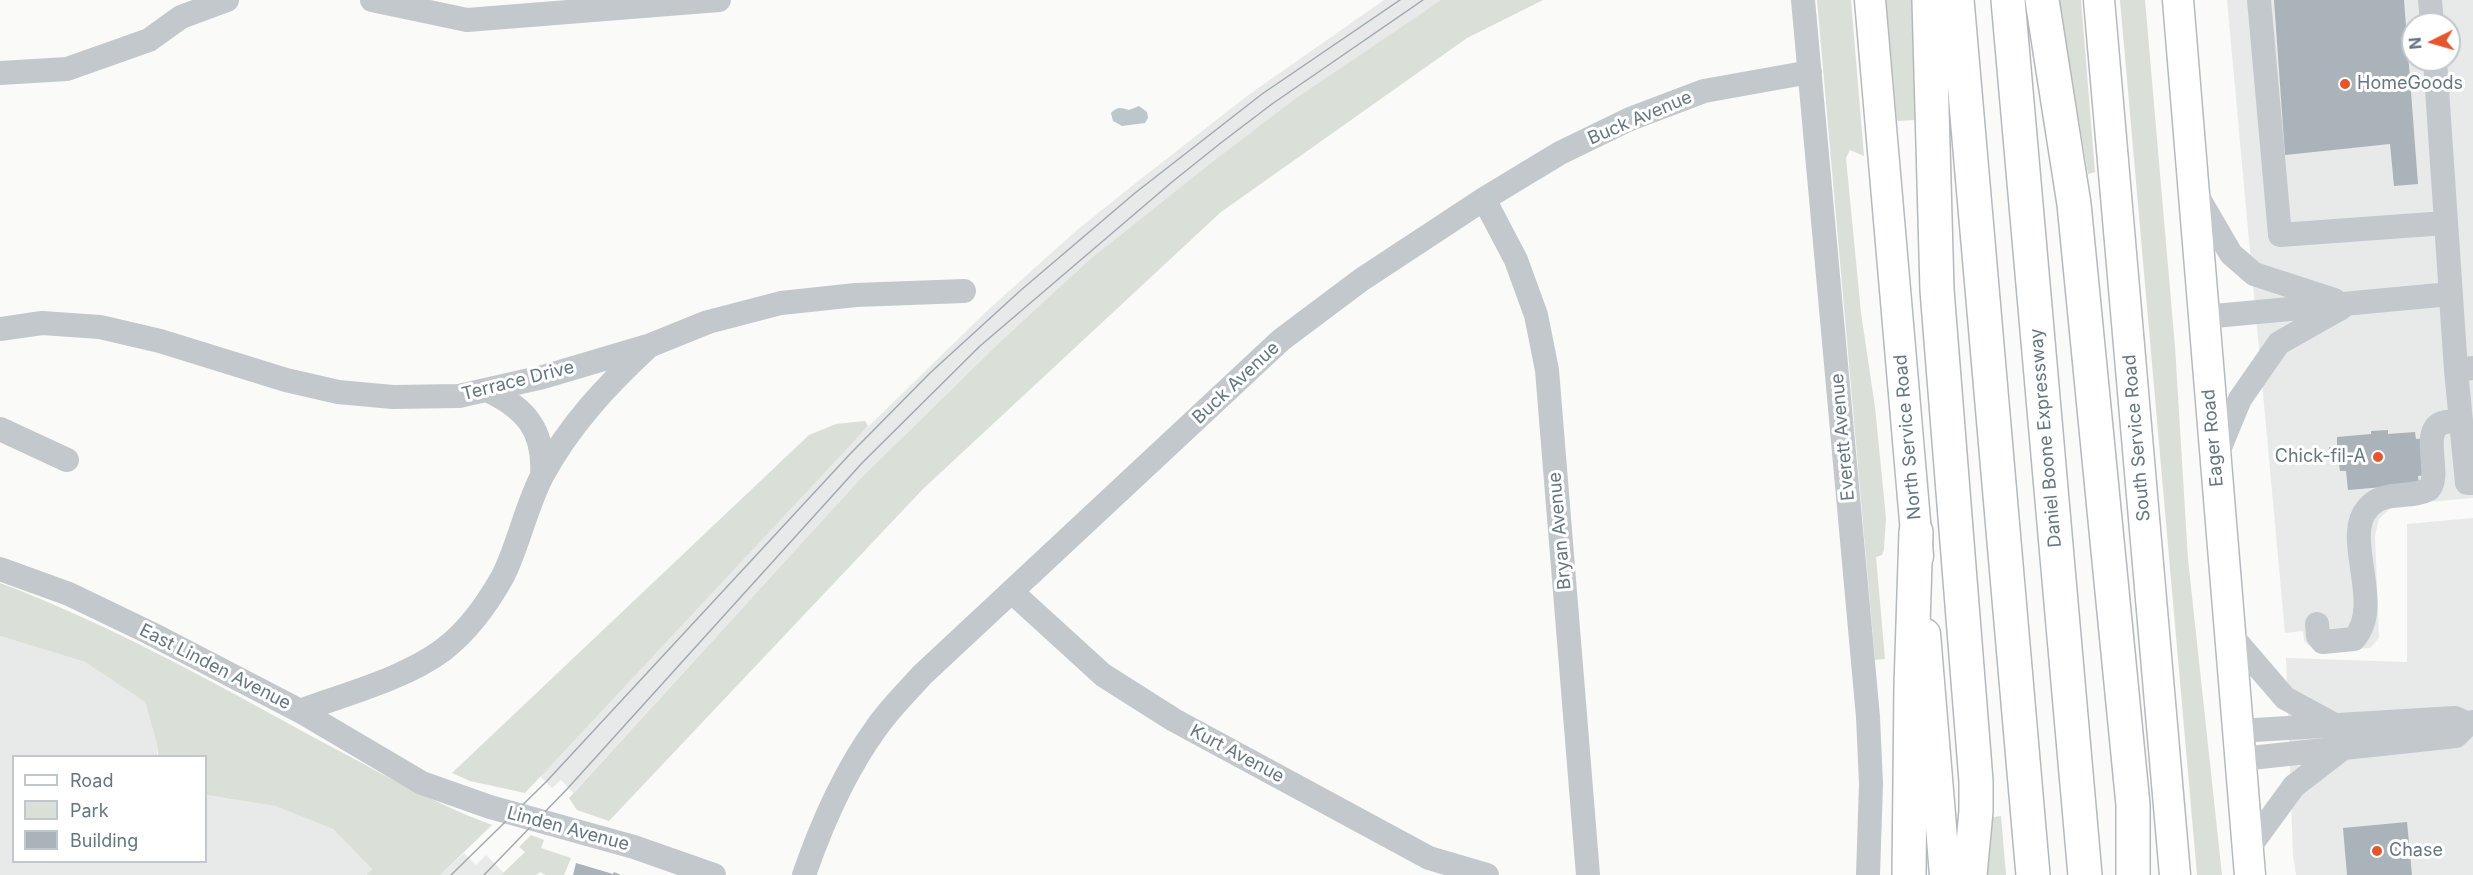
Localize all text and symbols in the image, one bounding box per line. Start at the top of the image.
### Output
north arrow [2401,12,2461,72]
text: N [2405,36,2426,50]
place label: HomeGoods [2357,73,2463,95]
marker: HomeGoods [2338,77,2352,91]
street label: Buck Avenue [1585,86,1695,150]
street label: Daniel Boone Expressway [2026,328,2066,548]
street label: Buck Avenue [1188,337,1284,429]
street label: North Service Road [1890,353,1926,521]
street label: South Service Road [2119,354,2155,522]
street label: Terrace Drive [460,357,576,405]
street label: Everett Avenue [1827,372,1859,502]
street label: Eager Road [2198,388,2228,488]
place label: Chick-fil-A [2275,446,2366,468]
marker: Chick-fil-A [2371,450,2385,464]
street label: Bryan Avenue [1544,471,1576,591]
street label: East Linden Avenue [136,619,294,715]
street label: Kurt Avenue [1186,720,1288,788]
legend [12,755,207,863]
text: Road [70,770,113,791]
text: Park [70,800,109,821]
street label: Linden Avenue [505,802,631,856]
text: Building [70,830,138,851]
place label: Chase [2389,840,2443,862]
marker: Chase [2370,844,2384,858]

